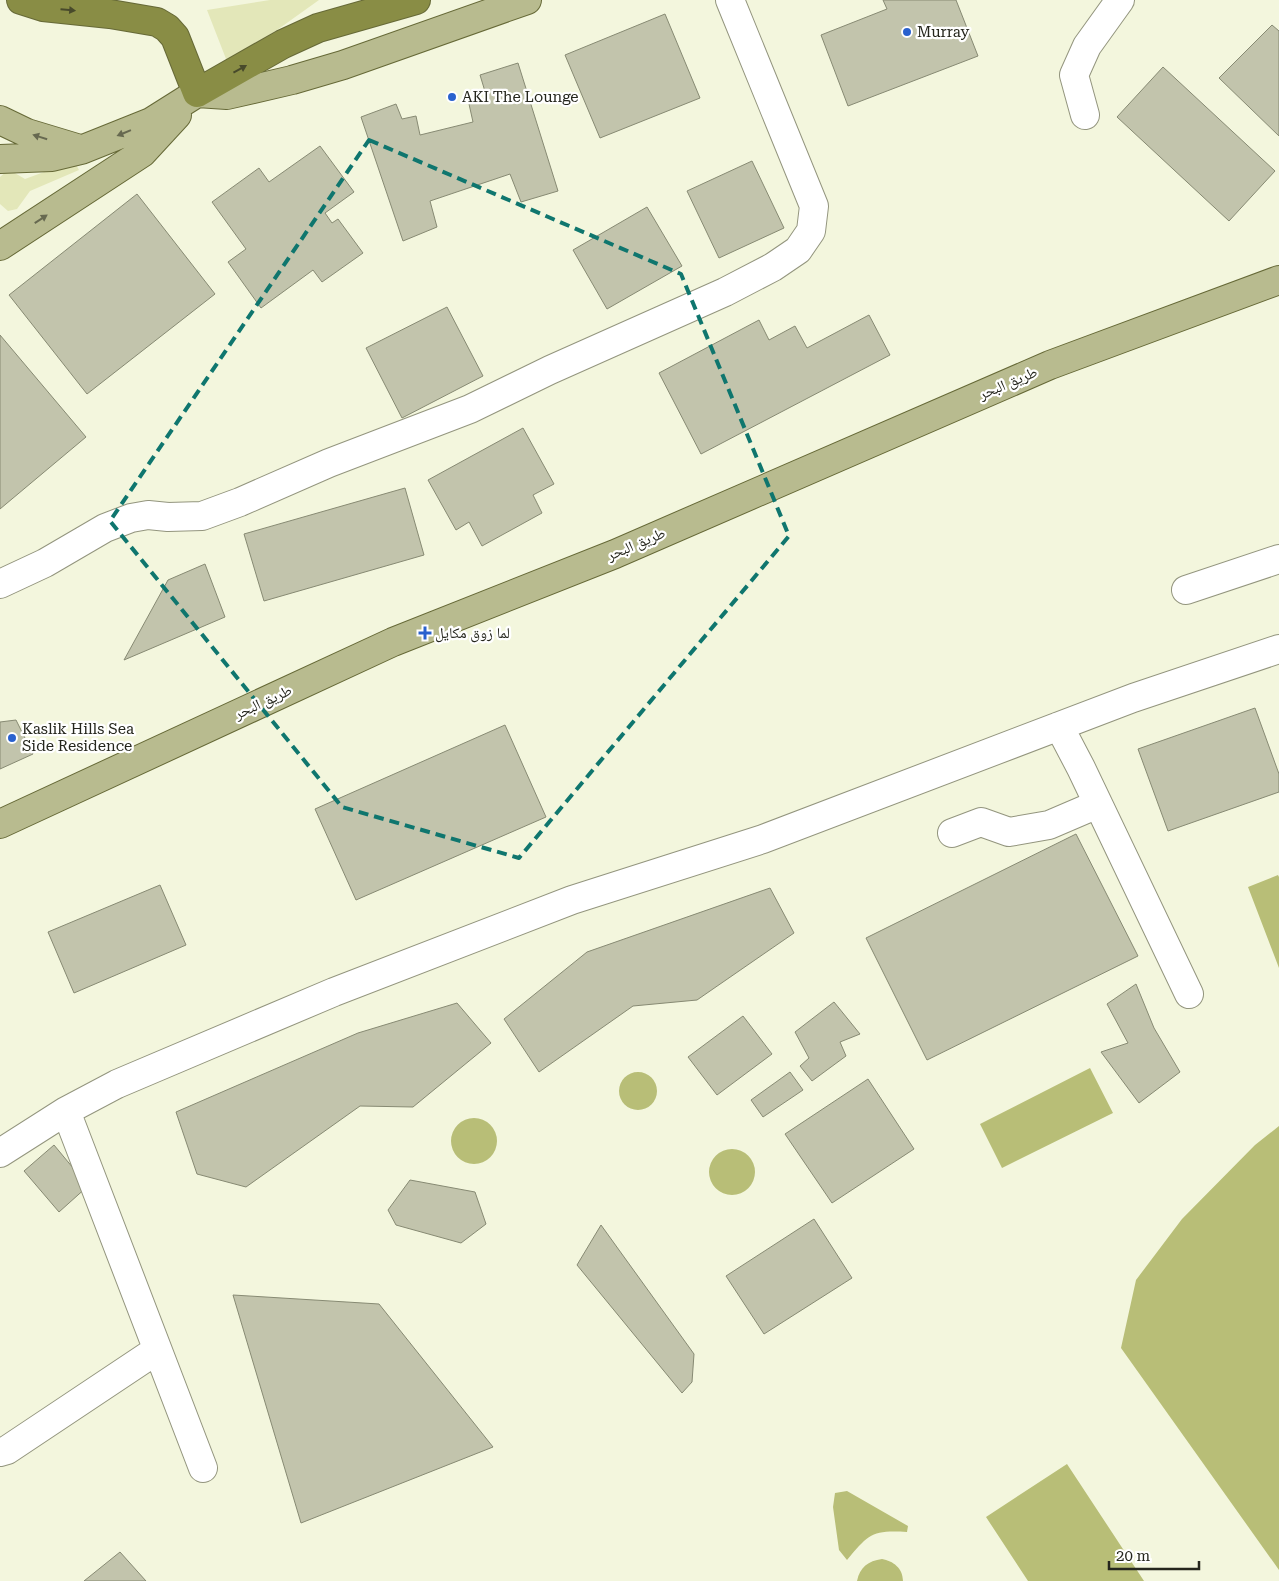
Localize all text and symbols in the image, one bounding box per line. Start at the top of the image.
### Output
one-way arrow [60,6,76,14]
place label: Murray [917,23,970,41]
marker: Murray [901,26,913,38]
one-way arrow [233,64,246,73]
place label: AKI The Lounge [462,88,579,106]
marker: AKI The Lounge [446,91,458,103]
one-way arrow [117,129,131,137]
one-way arrow [32,133,47,141]
one-way arrow [34,215,47,224]
street label: طريق البحر [975,363,1040,405]
street label: طريق البحر [603,524,668,566]
place label: لما زوق مكايل [435,624,510,643]
marker: لما زوق مكايل [419,627,431,639]
street label: طريق البحر [230,681,295,725]
place label: Kaslik Hills Sea Side Residence [22,720,134,755]
marker: Kaslik Hills Sea Side Residence [6,732,18,744]
scale bar [1109,1538,1199,1570]
text: 20 m [1116,1547,1151,1565]

